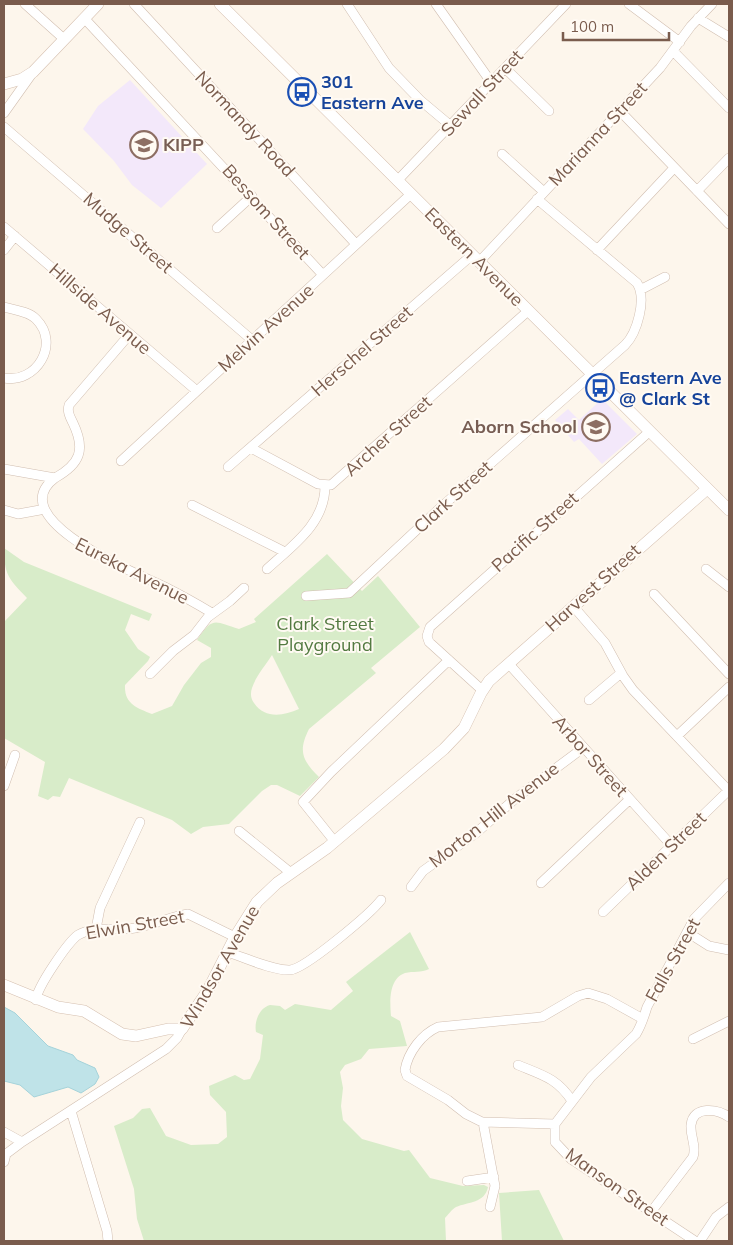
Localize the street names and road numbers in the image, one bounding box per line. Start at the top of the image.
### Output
street label: Sewall Street [436,45,528,141]
street label: Normandy Road [190,66,300,181]
street label: Marianna Street [543,77,652,191]
street label: Bessom Street [218,159,315,264]
street label: Mudge Street [79,187,178,278]
street label: Eastern Avenue [420,202,529,311]
street label: Hillside Avenue [45,258,156,359]
street label: Melvin Avenue [213,278,318,377]
street label: Herschel Street [306,300,417,401]
street label: Archer Street [339,390,436,481]
street label: Clark Street [409,455,497,538]
street label: Pacific Street [486,487,583,577]
street label: Eureka Avenue [72,532,193,609]
street label: Harvest Street [540,539,645,636]
street label: Arbor Street [548,710,633,801]
street label: Morton Hill Avenue [424,757,563,872]
street label: Alden Street [621,807,711,895]
street label: Windsor Avenue [175,901,264,1033]
street label: Elwin Street [84,905,186,945]
street label: Falls Street [640,914,705,1006]
street label: Manson Street [561,1142,673,1231]

